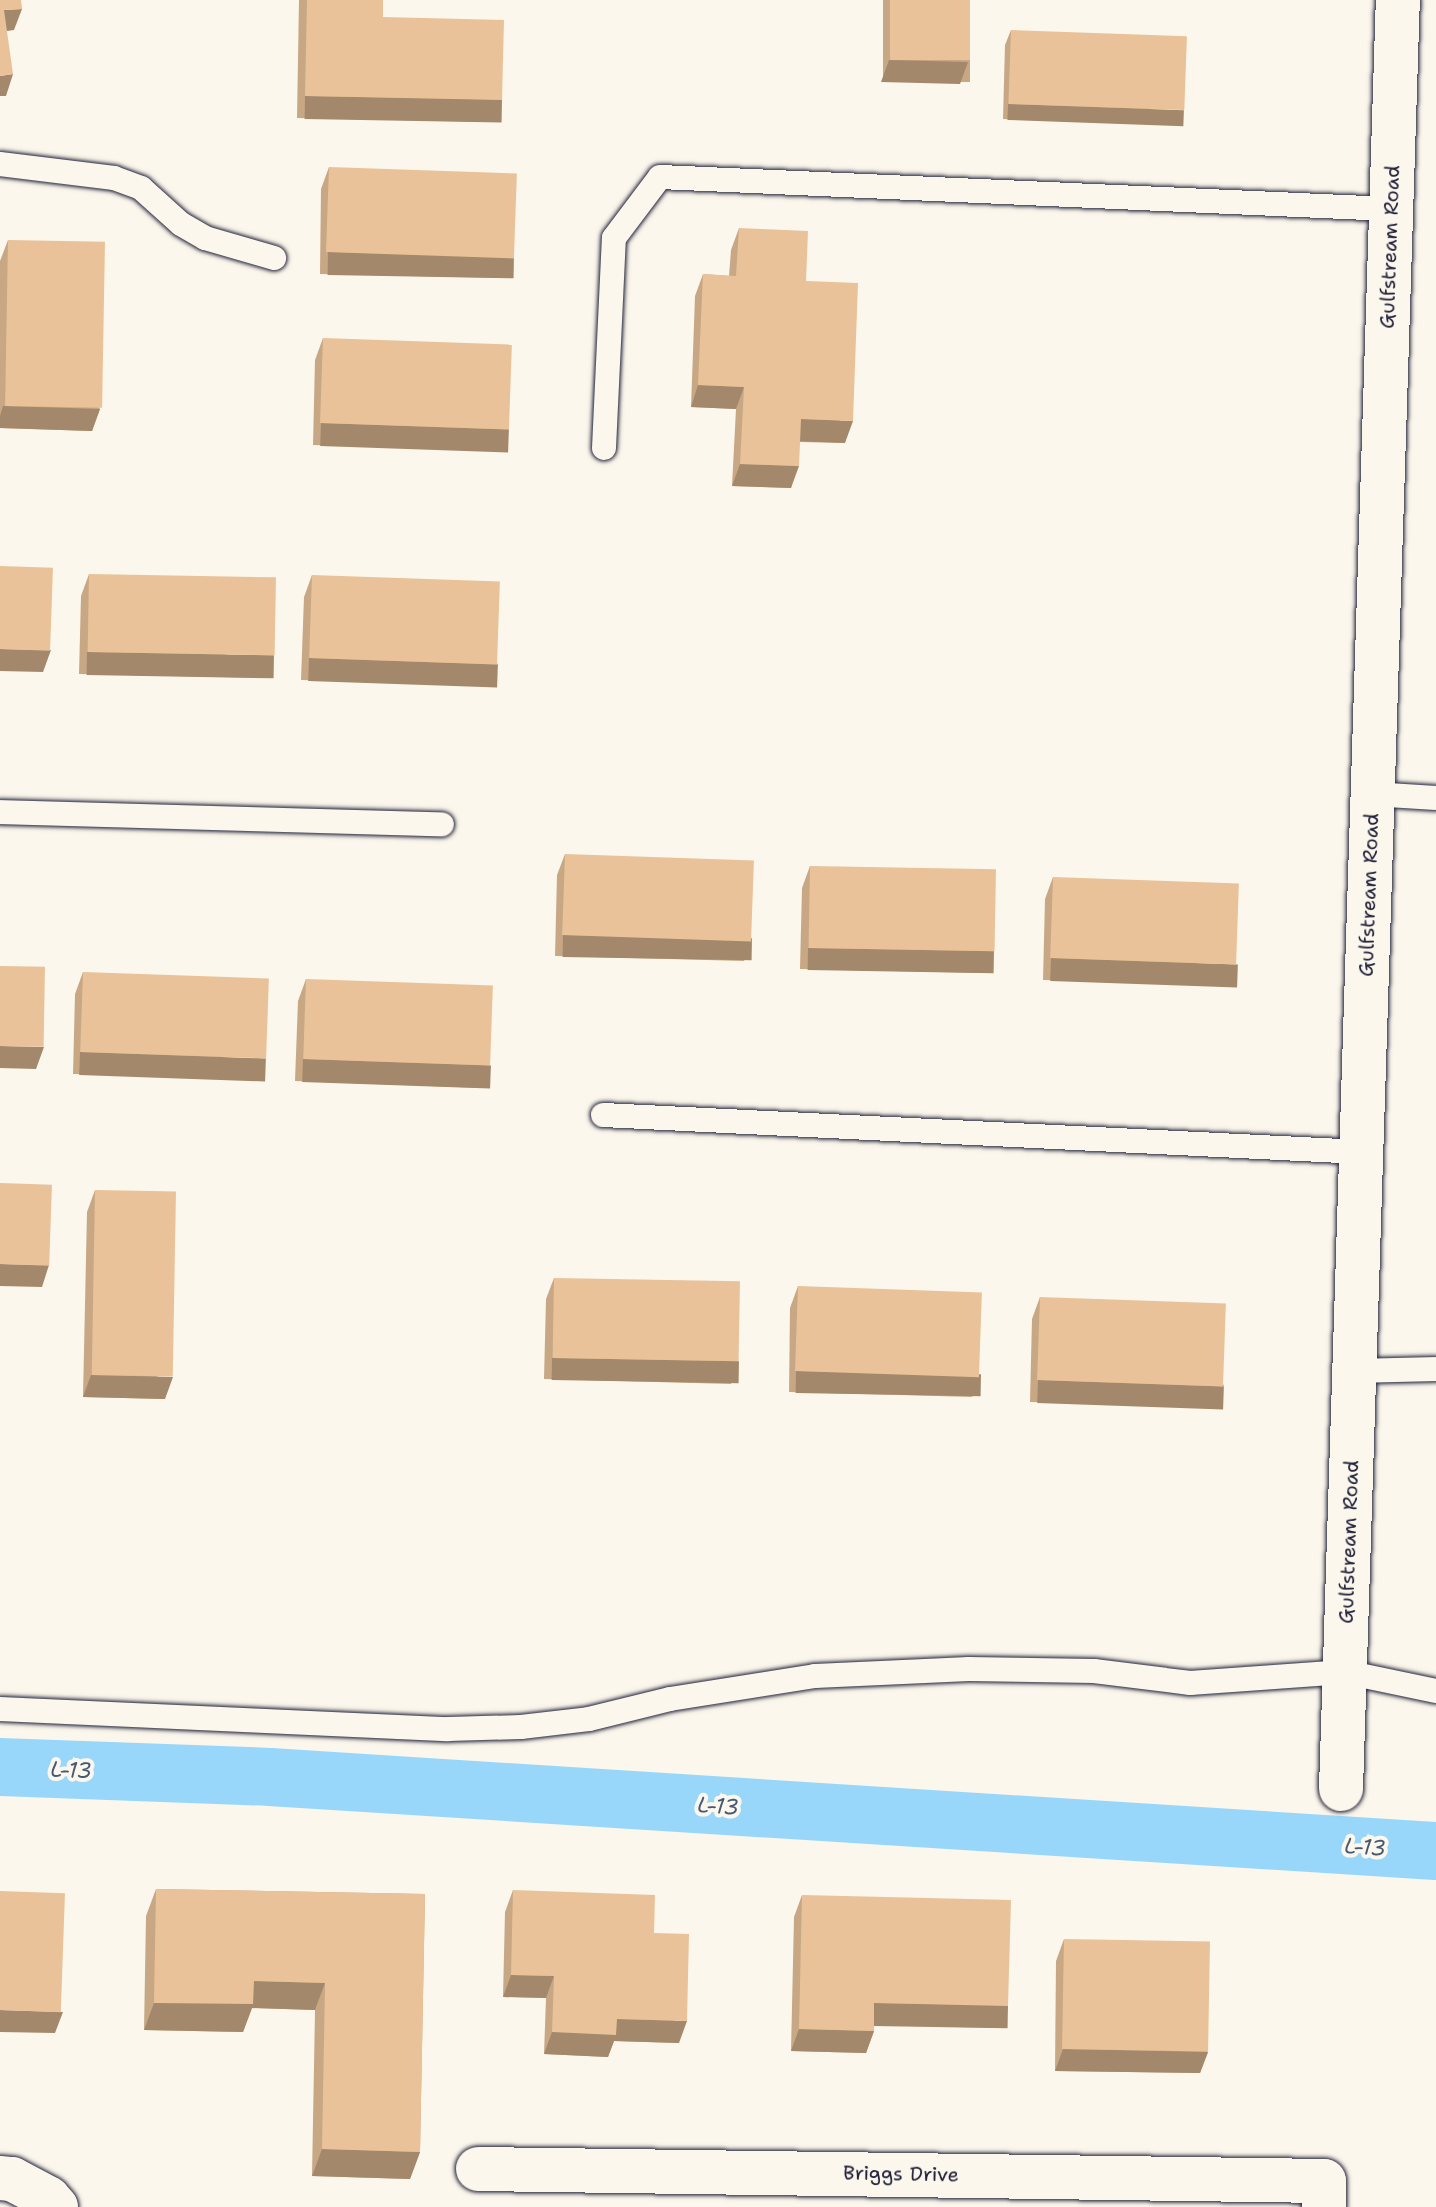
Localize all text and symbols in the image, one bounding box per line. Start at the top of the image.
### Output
street label: Gulfstream Road [1375,165,1405,329]
street label: Gulfstream Road [1354,813,1384,977]
street label: Gulfstream Road [1334,1460,1364,1624]
water label: L-13 [50,1756,92,1784]
water label: L-13 [696,1791,740,1821]
water label: L-13 [1343,1832,1387,1862]
street label: Briggs Drive [843,2161,959,2187]

